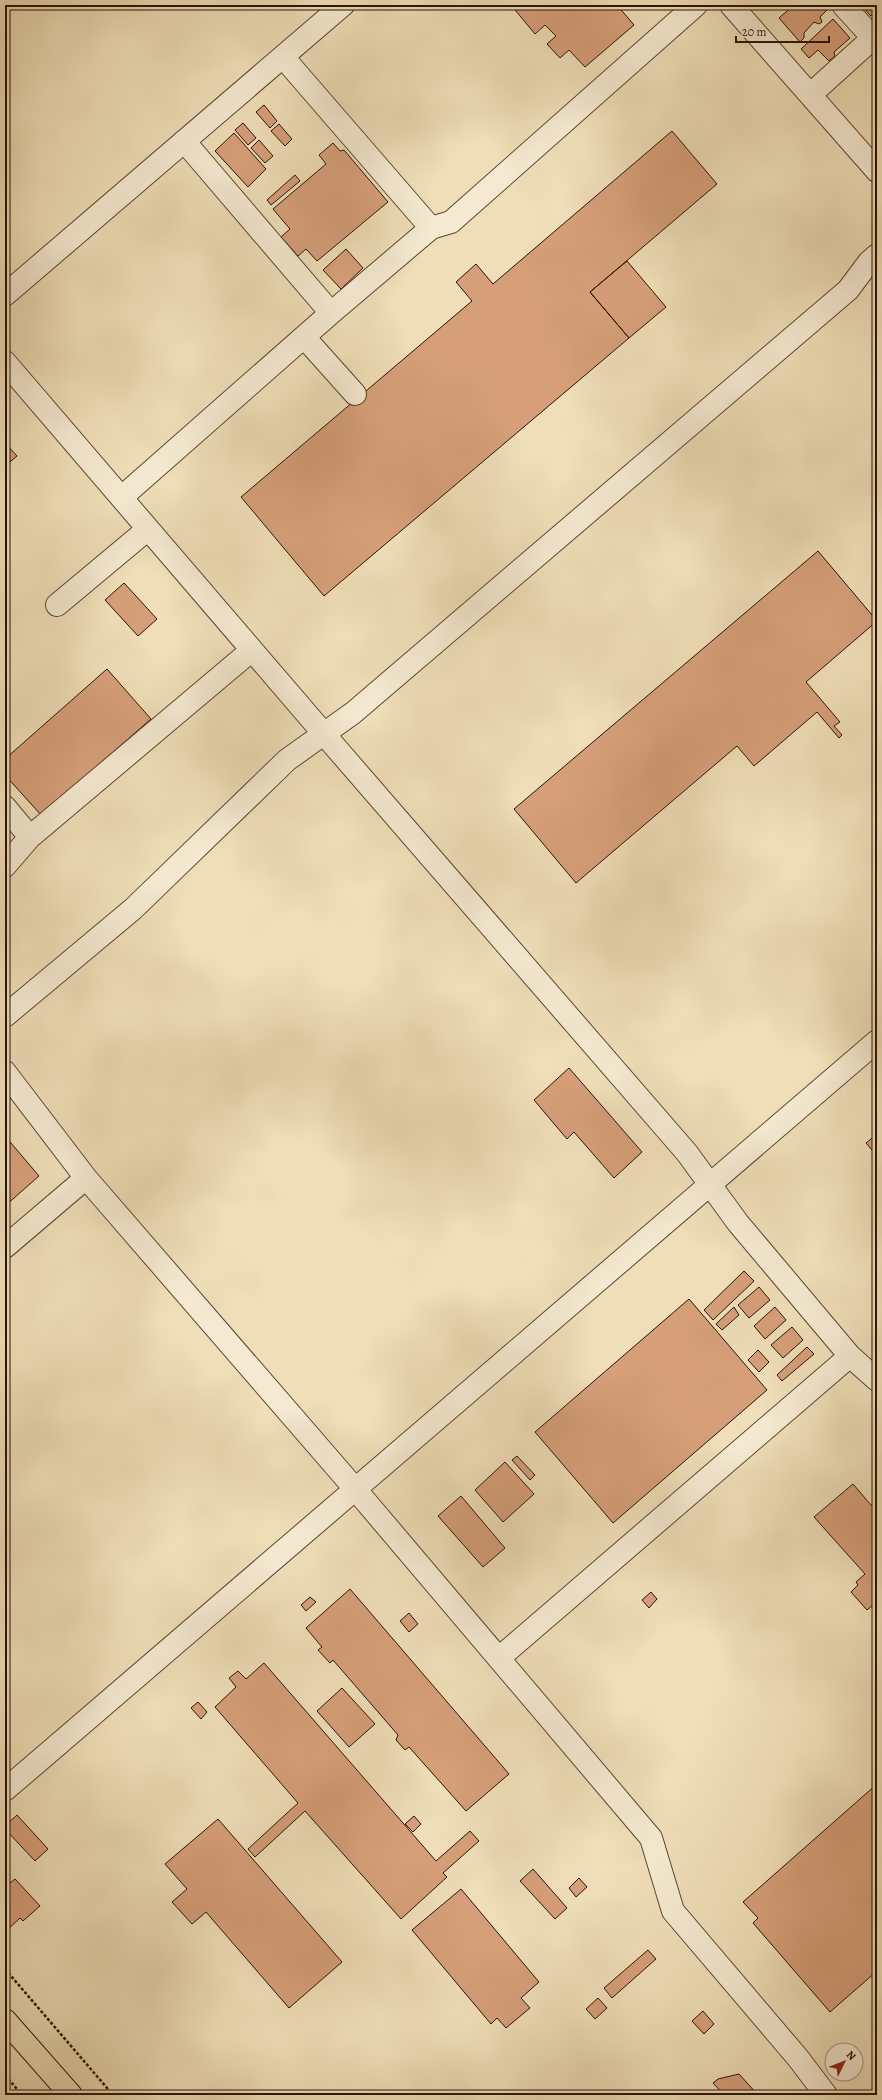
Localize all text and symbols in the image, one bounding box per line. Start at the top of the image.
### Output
scale bar [736,18,829,44]
text: 20 m [742,24,766,40]
north arrow [824,2042,864,2082]
text: N [843,2047,859,2064]

